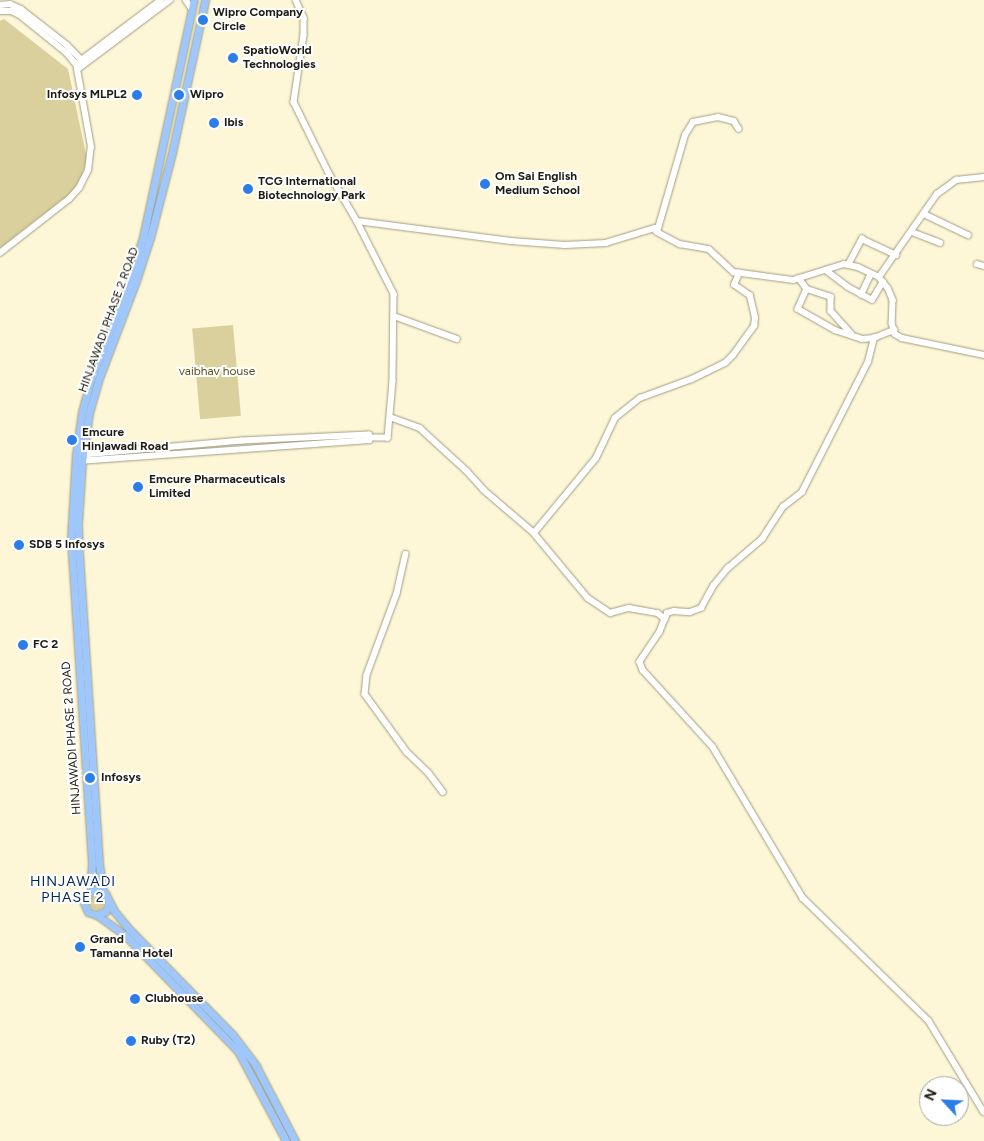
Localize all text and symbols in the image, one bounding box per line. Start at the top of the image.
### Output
place label: Wipro Company Circle [213,6,303,34]
marker: Wipro Company Circle [197,14,209,26]
place label: SpatioWorld Technologies [243,44,316,72]
marker: SpatioWorld Technologies [227,52,239,64]
place label: Infosys MLPL2 [47,88,127,102]
marker: Wipro [172,88,186,102]
place label: Wipro [190,88,224,102]
marker: Infosys MLPL2 [131,89,143,101]
place label: Ibis [224,116,243,130]
marker: Ibis [208,117,220,129]
place label: Om Sai English Medium School [495,170,580,198]
place label: TCG International Biotechnology Park [258,175,365,203]
marker: Om Sai English Medium School [479,178,491,190]
marker: TCG International Biotechnology Park [242,183,254,195]
street label: HINJAWADI PHASE 2 ROAD [76,245,142,395]
park label: vaibhav house [179,365,255,379]
place label: Emcure Hinjawadi Road [82,426,168,454]
marker: Emcure Hinjawadi Road [66,434,78,446]
place label: Emcure Pharmaceuticals Limited [149,473,285,501]
marker: Emcure Pharmaceuticals Limited [131,480,145,494]
place label: SDB 5 Infosys [29,538,105,552]
marker: SDB 5 Infosys [13,539,25,551]
place label: FC 2 [33,638,58,652]
marker: FC 2 [17,639,29,651]
street label: HINJAWADI PHASE 2 ROAD [59,661,85,815]
marker: Infosys [83,771,97,785]
place label: Infosys [101,771,141,785]
district label: HINJAWADI PHASE 2 [29,874,117,906]
place label: Grand Tamanna Hotel [90,933,173,961]
marker: Grand Tamanna Hotel [74,941,86,953]
place label: Clubhouse [145,992,203,1006]
marker: Clubhouse [129,993,141,1005]
place label: Ruby (T2) [141,1034,195,1048]
marker: Ruby (T2) [125,1035,137,1047]
north arrow [919,1076,969,1126]
text: N [921,1086,941,1103]

